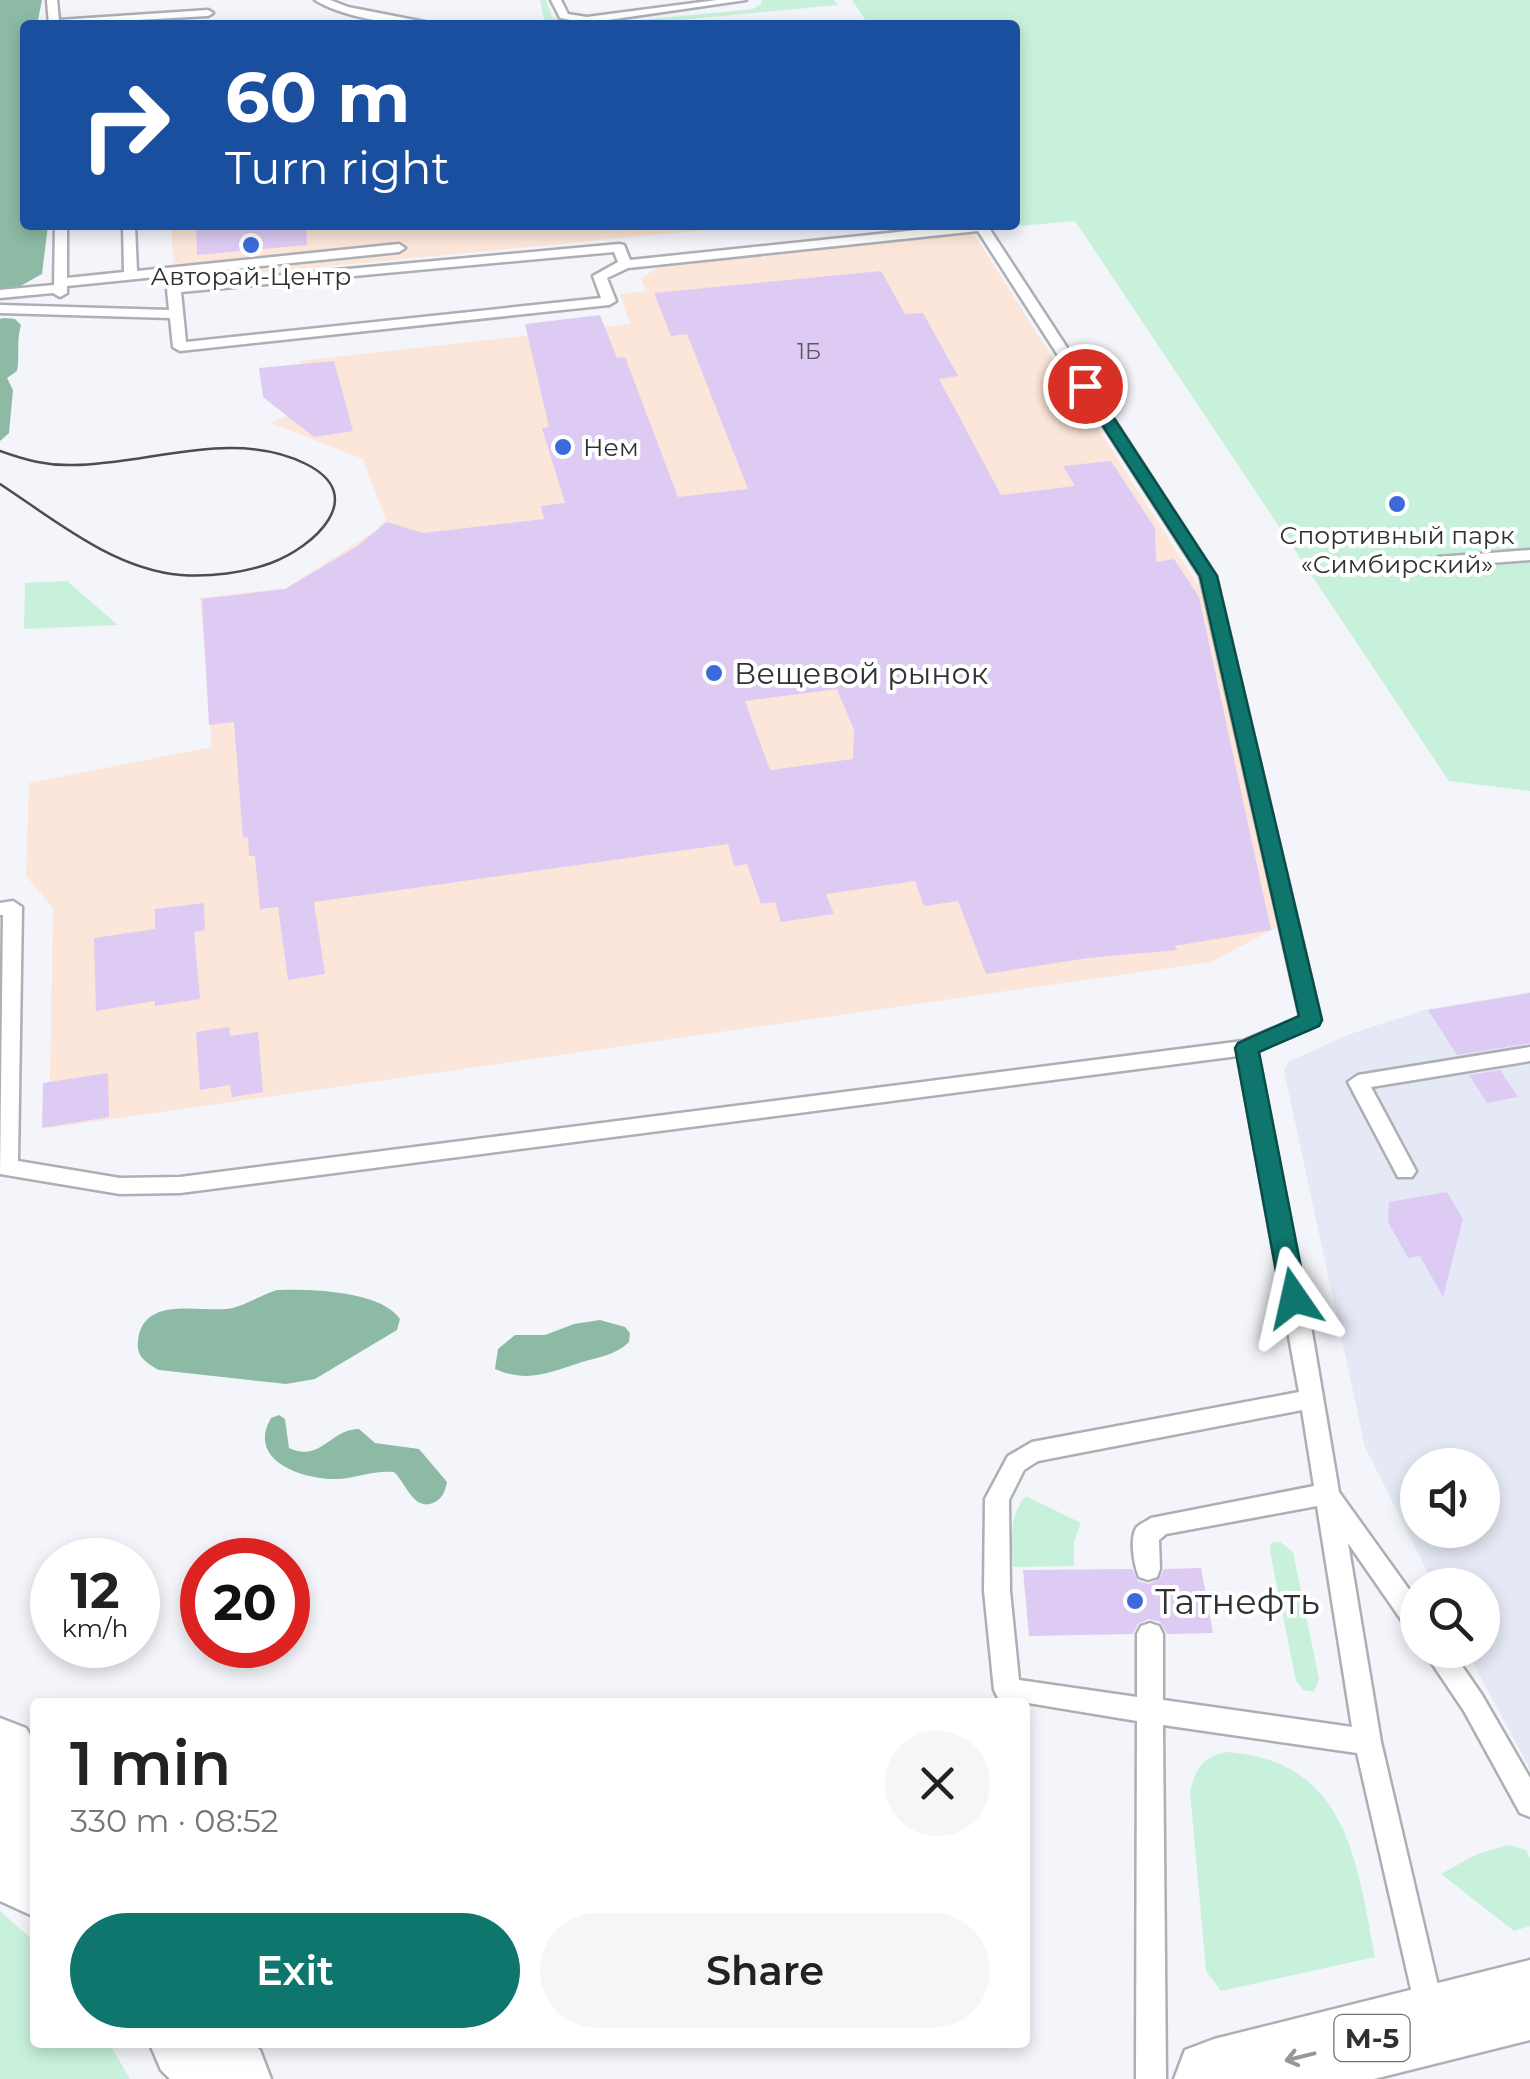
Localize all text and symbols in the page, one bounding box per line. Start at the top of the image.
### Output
text: 60 m [225,54,410,140]
icon: right [60,60,190,190]
text: Turn right [225,140,450,195]
marker: Авторай-Центр [240,234,262,256]
place label: Авторай-Центр [151,261,351,291]
house number: 1Б [797,338,821,365]
pin [1043,344,1128,429]
icon: arrive [1058,359,1113,414]
place label: Нем [583,432,639,462]
marker: Нем [552,436,574,458]
marker: Спортивный парк «Симбирский» [1386,493,1408,515]
place label: Спортивный парк «Симбирский» [1280,520,1515,579]
place label: Вещевой рынок [734,655,989,692]
marker: Вещевой рынок [703,662,725,684]
position arrow [1242,1246,1346,1350]
map controls [1400,1448,1500,1668]
button: sound [1400,1448,1500,1548]
speed limit sign: 20 [180,1538,310,1668]
text: 12 [70,1560,120,1621]
button: search [1400,1568,1500,1668]
place label: Татнефть [1155,1580,1320,1623]
marker: Татнефть [1124,1590,1146,1612]
text: km/h [62,1613,128,1643]
text: 1 min [70,1727,231,1800]
button: close [885,1731,990,1836]
text: 330 m · 08:52 [70,1801,279,1840]
button: Exit [70,1913,520,2028]
button: Share [540,1913,990,2028]
road number: М-5 [1334,2015,1410,2061]
one-way arrow [1284,2049,1316,2067]

